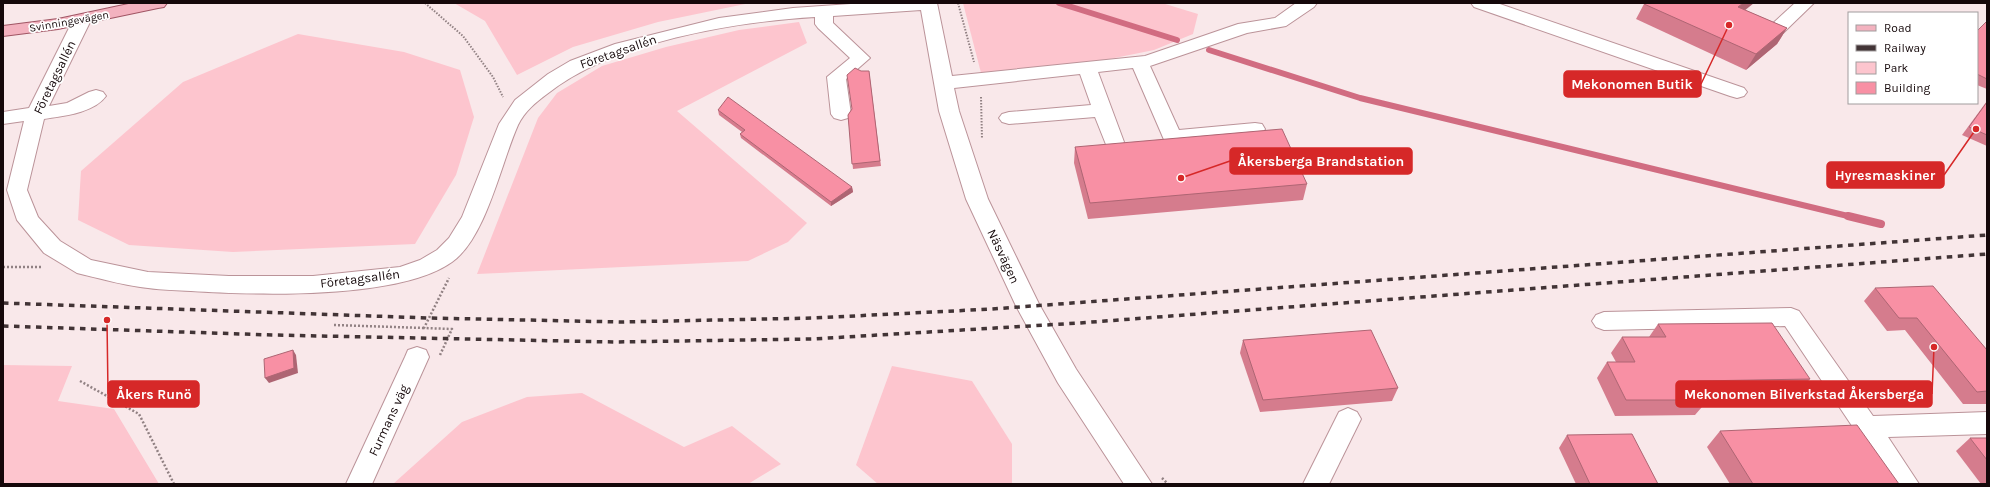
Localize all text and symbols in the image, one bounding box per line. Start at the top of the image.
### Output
street label: Svinningevägen [28,8,110,35]
legend [1848,12,1978,104]
text: Road [1884,21,1912,35]
street label: Företagsallén [578,31,658,72]
street label: Företagsallén [30,38,79,117]
text: Railway [1884,41,1926,55]
text: Park [1884,61,1909,75]
callout: Mekonomen Butik [1564,71,1701,97]
text: Mekonomen Butik [1571,76,1694,93]
text: Building [1884,81,1931,95]
callout: Åkersberga Brandstation [1230,148,1412,174]
text: Åkersberga Brandstation [1238,153,1404,170]
callout: Hyresmaskiner [1827,162,1944,188]
text: Hyresmaskiner [1835,167,1936,184]
street label: Näsvägen [984,227,1023,286]
street label: Företagsallén [319,266,401,291]
callout: Åkers Runö [108,381,199,407]
street label: Furmans väg [365,381,412,458]
callout: Mekonomen Bilverkstad Åkersberga [1676,381,1932,407]
text: Åkers Runö [116,386,192,403]
text: Mekonomen Bilverkstad Åkersberga [1684,386,1924,403]

